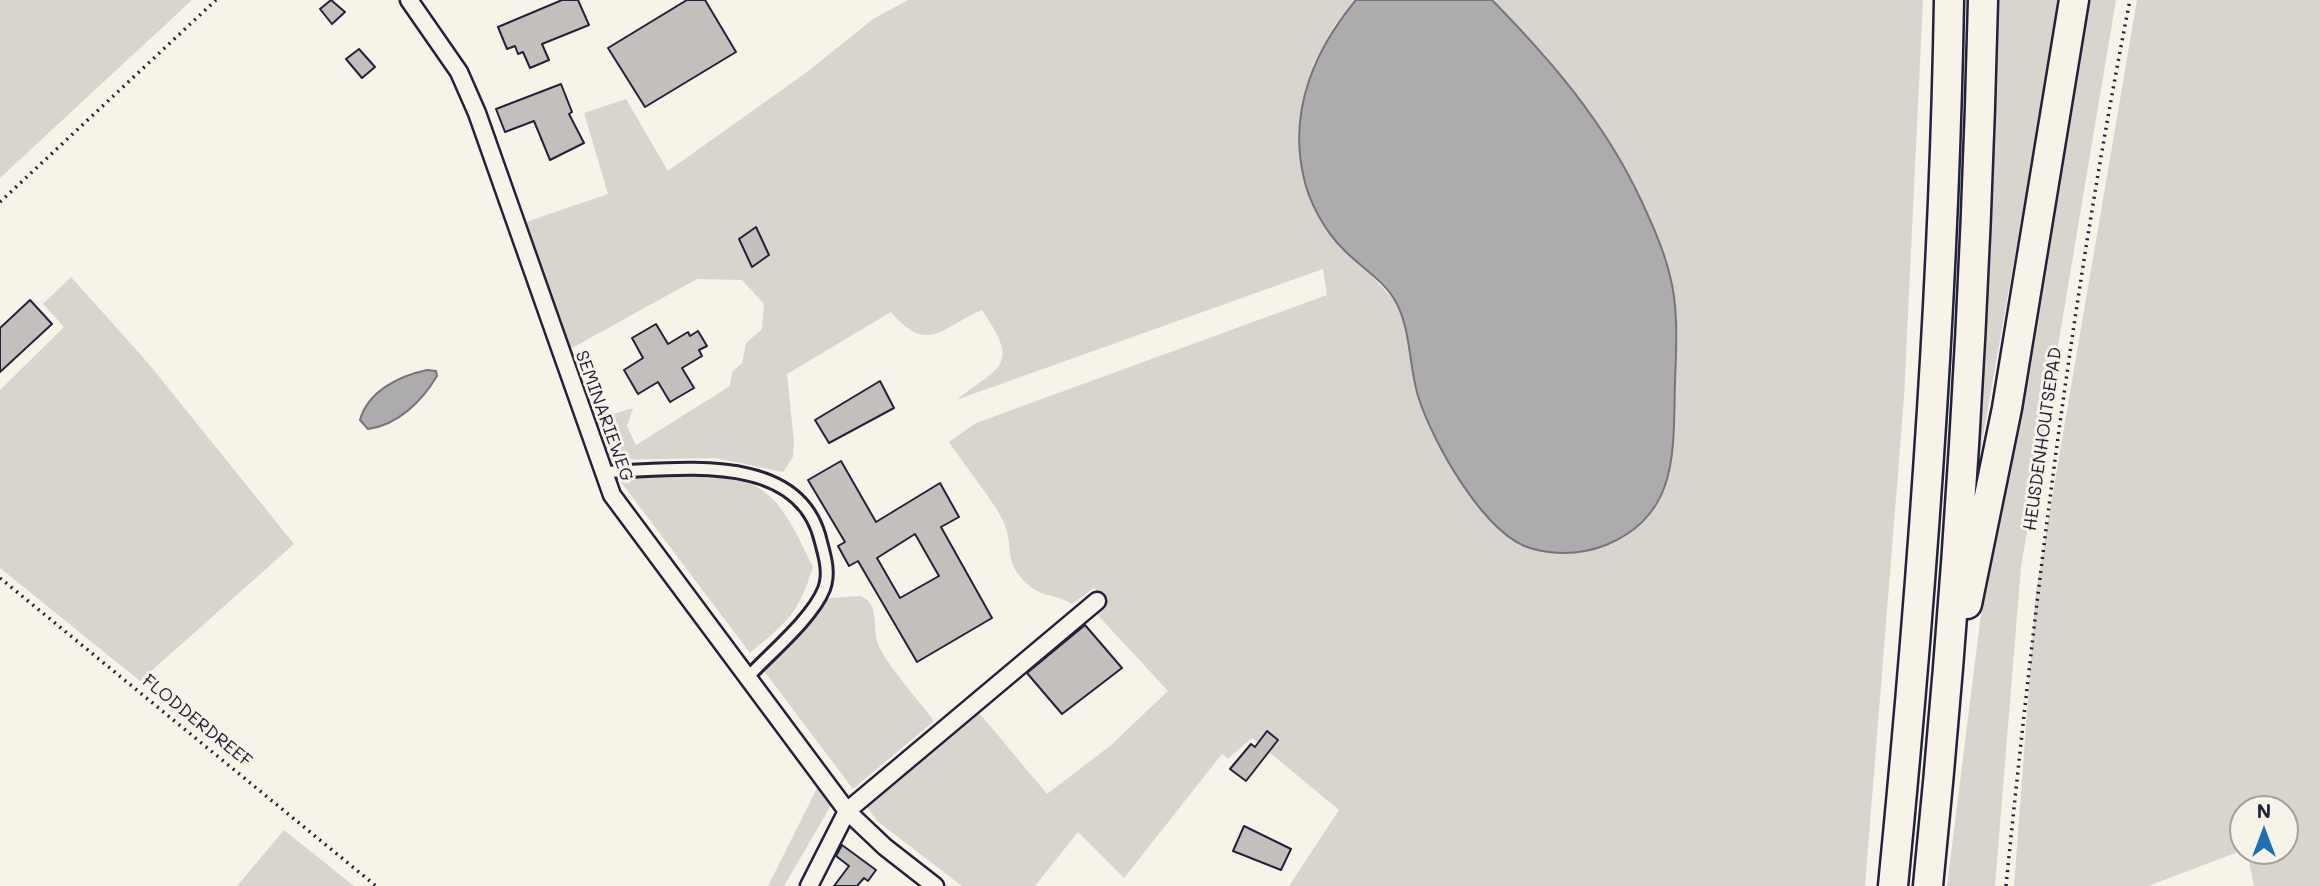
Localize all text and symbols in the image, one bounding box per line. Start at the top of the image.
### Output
street label: HEUSDENHOUTSEPAD [2019,346,2067,532]
street label: SEMINARIEWEG [570,348,638,484]
street label: FLODDERDREEF [138,670,256,772]
north arrow [2229,795,2299,865]
text: N [2257,798,2271,823]

